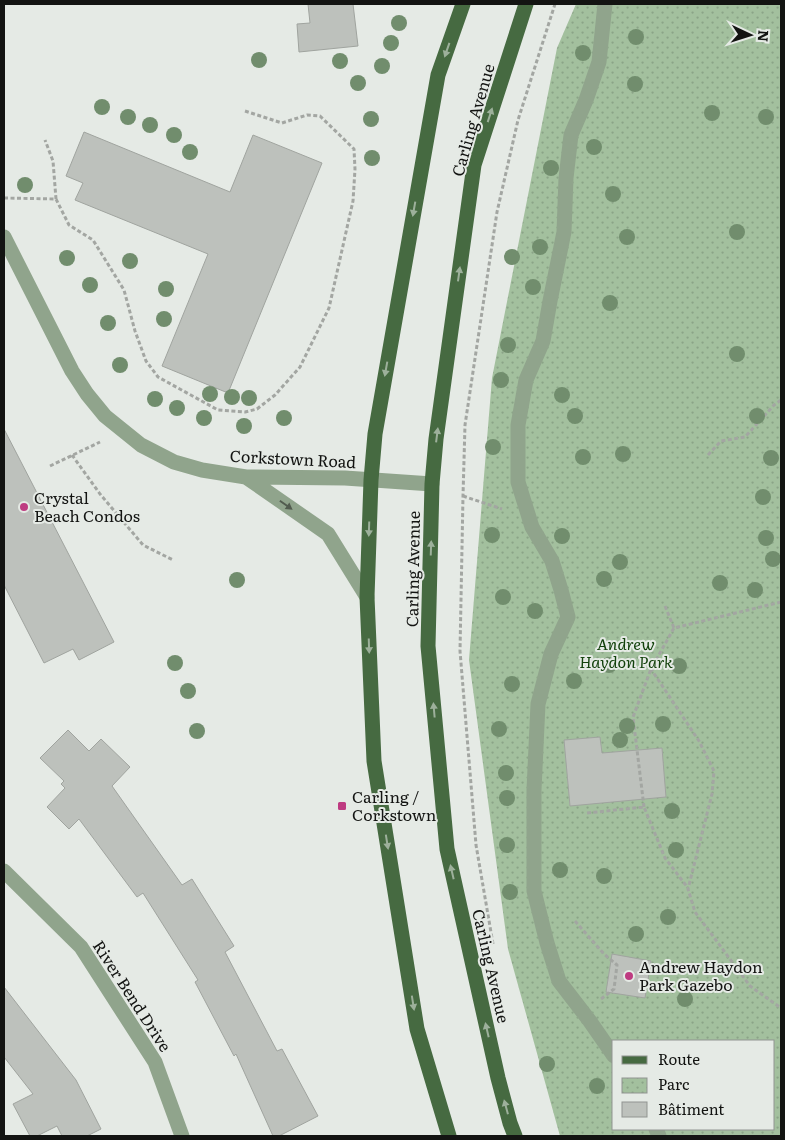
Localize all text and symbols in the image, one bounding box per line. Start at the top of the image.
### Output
north arrow [725,10,775,60]
text: N [754,29,774,43]
one-way arrow [443,42,450,57]
street label: Carling Avenue [444,61,500,179]
one-way arrow [487,108,495,123]
one-way arrow [410,201,418,217]
one-way arrow [455,266,463,282]
one-way arrow [382,361,390,377]
one-way arrow [433,427,441,443]
street label: Corkstown Road [229,443,357,473]
place label: Crystal Beach Condos [34,485,140,527]
one-way arrow [279,500,293,510]
marker: Crystal Beach Condos [18,501,30,513]
street label: Carling Avenue [399,511,425,627]
one-way arrow [365,521,373,537]
one-way arrow [427,540,435,556]
park label: Andrew Haydon Park [579,631,673,673]
one-way arrow [366,638,374,654]
one-way arrow [430,702,438,718]
place label: Carling / Corkstown [352,784,437,826]
marker: Carling / Corkstown [336,800,348,812]
one-way arrow [383,835,391,851]
one-way arrow [448,864,456,879]
street label: Carling Avenue [467,906,517,1025]
street label: River Bend Drive [88,935,178,1056]
place label: Andrew Haydon Park Gazebo [639,954,763,996]
marker: Andrew Haydon Park Gazebo [623,970,635,982]
one-way arrow [409,995,417,1011]
one-way arrow [483,1022,491,1038]
legend [612,1040,775,1130]
text: Route [658,1047,700,1070]
text: Parc [658,1072,690,1095]
text: Bâtiment [658,1097,724,1120]
one-way arrow [502,1100,510,1115]

